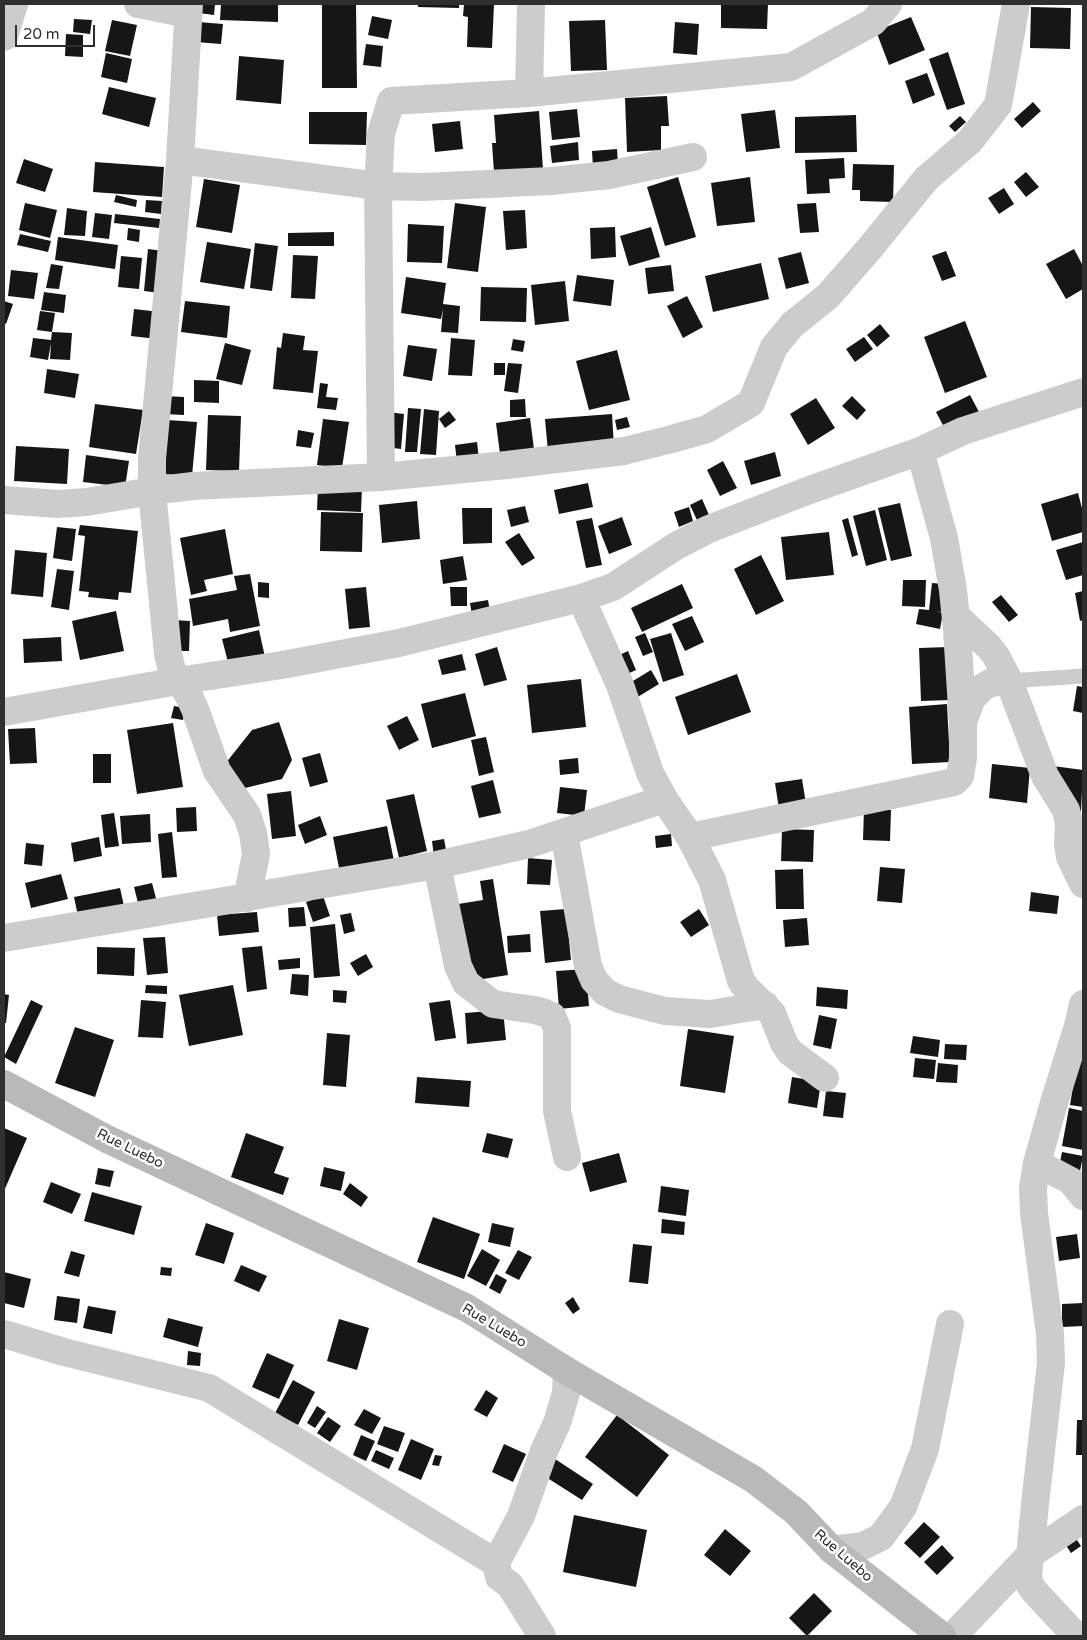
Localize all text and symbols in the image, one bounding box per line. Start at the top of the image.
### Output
scale bar [18,15,98,47]
text: 20 m [23,25,60,43]
street label: Rue Luebo [94,1126,166,1172]
street label: Rue Luebo [459,1300,529,1352]
street label: Rue Luebo [810,1526,876,1586]

